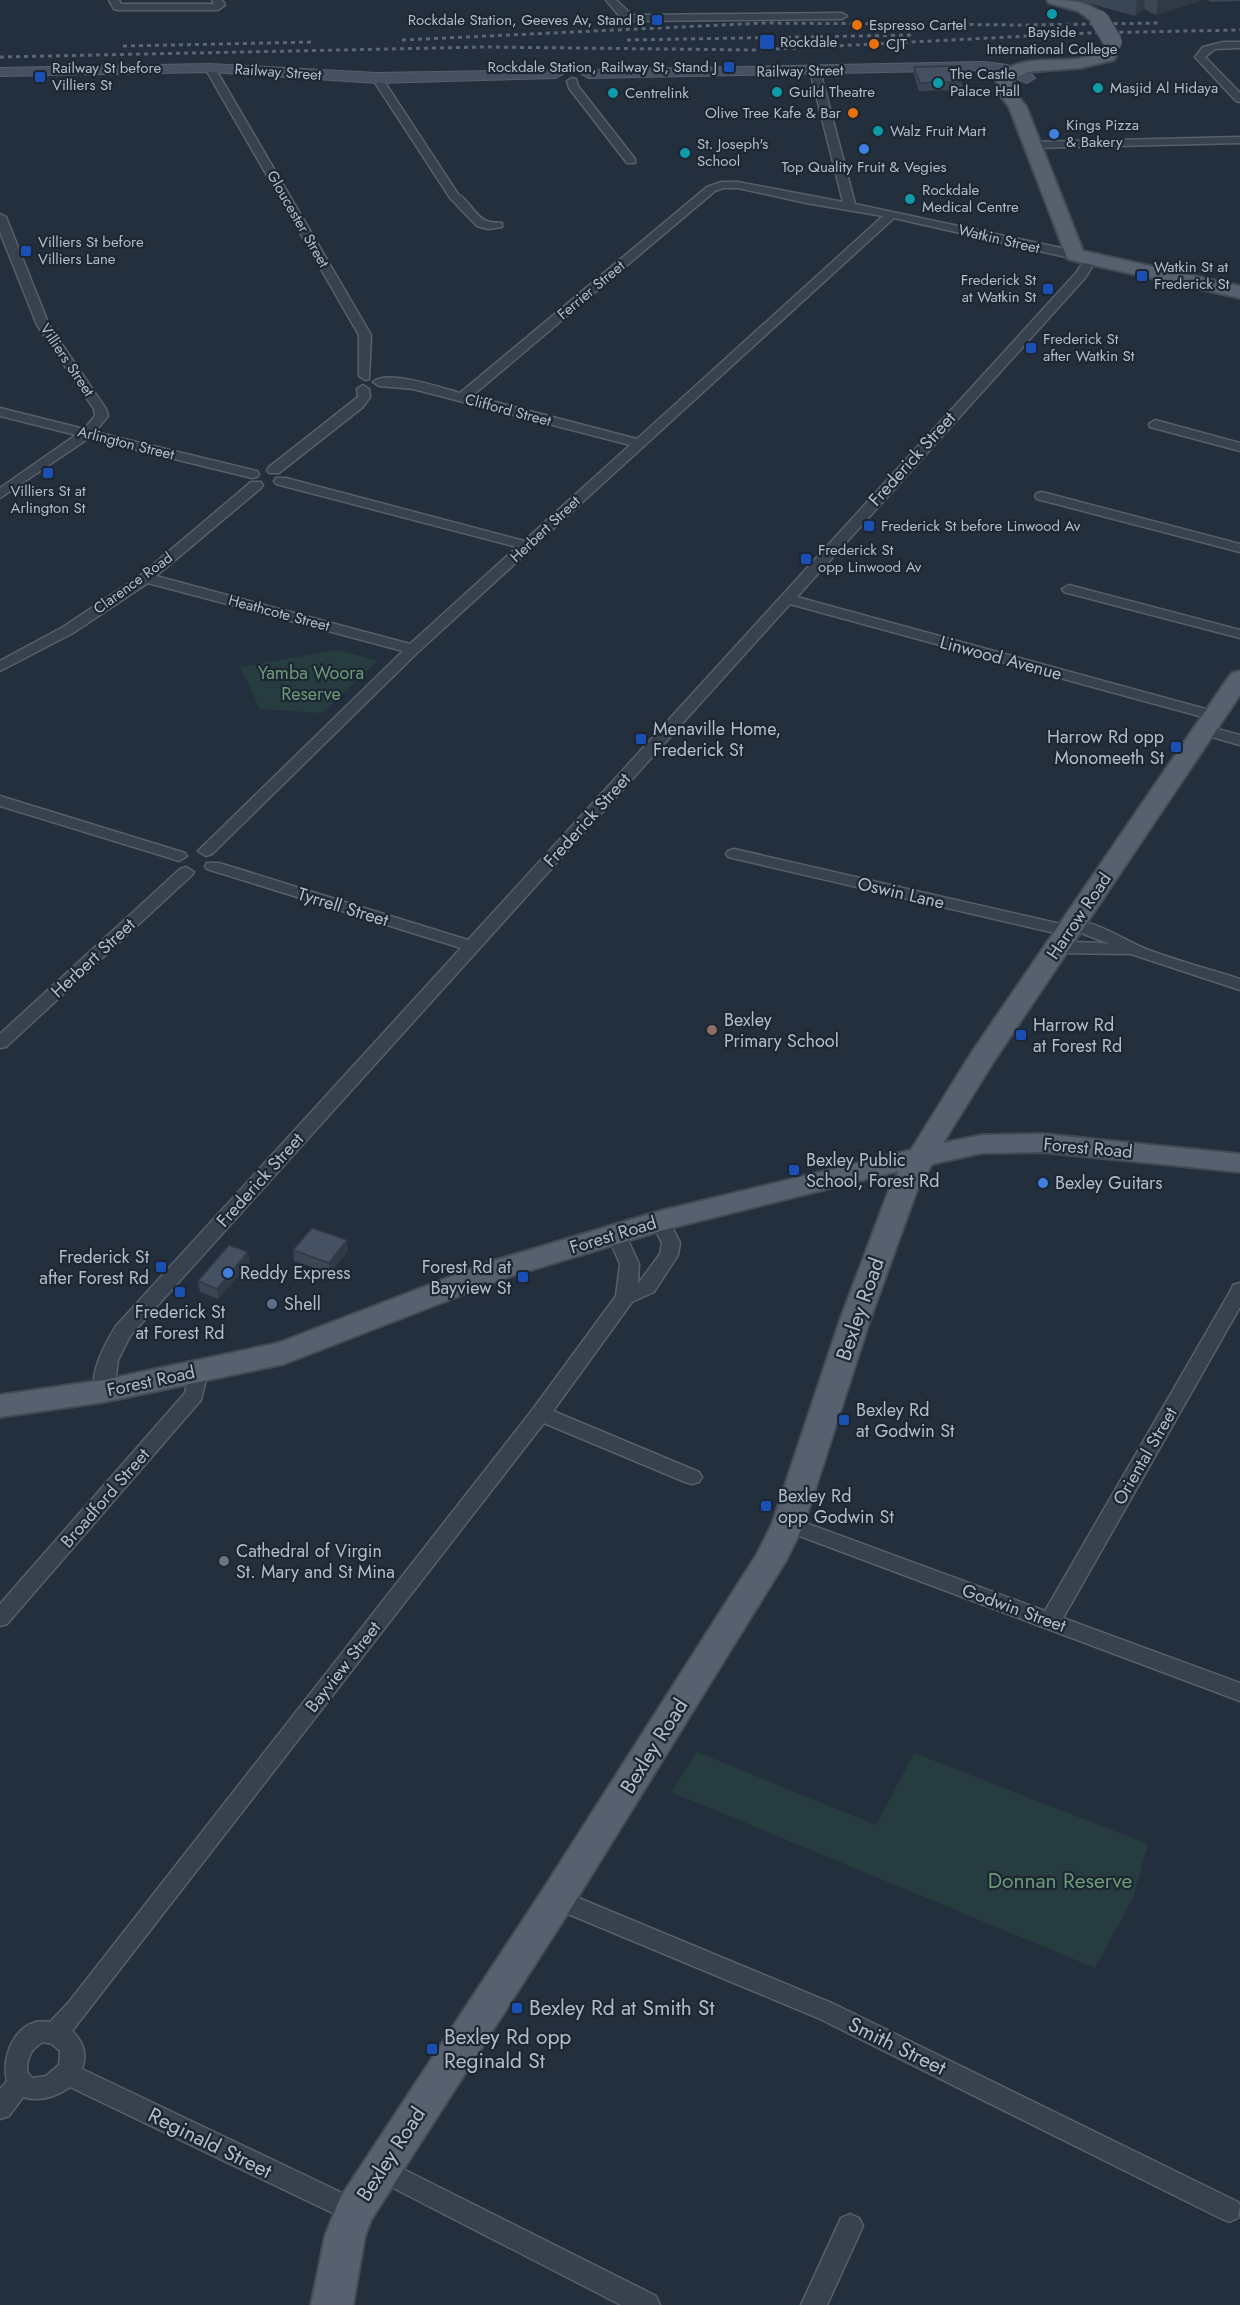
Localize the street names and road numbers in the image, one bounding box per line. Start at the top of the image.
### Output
street label: Railway Street [234,58,323,86]
street label: Railway Street [756,59,844,83]
street label: Gloucester Street [261,166,335,272]
street label: Watkin Street [956,219,1042,259]
street label: Ferrier Street [552,255,630,325]
street label: Villiers Street [34,319,100,401]
street label: Clifford Street [462,388,554,432]
street label: Frederick Street [862,406,962,512]
street label: Arlington Street [75,420,177,466]
street label: Herbert Street [505,490,585,567]
street label: Clarence Road [89,547,177,619]
street label: Heathcote Street [226,589,333,637]
street label: Linwood Avenue [937,629,1065,687]
street label: Frederick Street [537,767,637,873]
street label: Harrow Road [1040,867,1118,965]
street label: Oswin Lane [855,870,947,916]
street label: Tyrrell Street [294,881,392,933]
street label: Herbert Street [45,912,141,1004]
street label: Frederick Street [210,1127,310,1233]
street label: Forest Road [1042,1131,1134,1165]
street label: Forest Road [567,1210,659,1260]
street label: Bexley Road [828,1253,892,1365]
street label: Forest Road [105,1359,197,1403]
street label: Oriental Street [1106,1402,1184,1510]
street label: Broadford Street [54,1442,156,1553]
street label: Godwin Street [958,1577,1070,1639]
street label: Bayview Street [299,1615,387,1718]
street label: Bexley Road [613,1693,695,1799]
street label: Smith Street [843,2009,951,2083]
street label: Reginald Street [143,2100,277,2186]
street label: Bexley Road [349,2101,433,2207]

